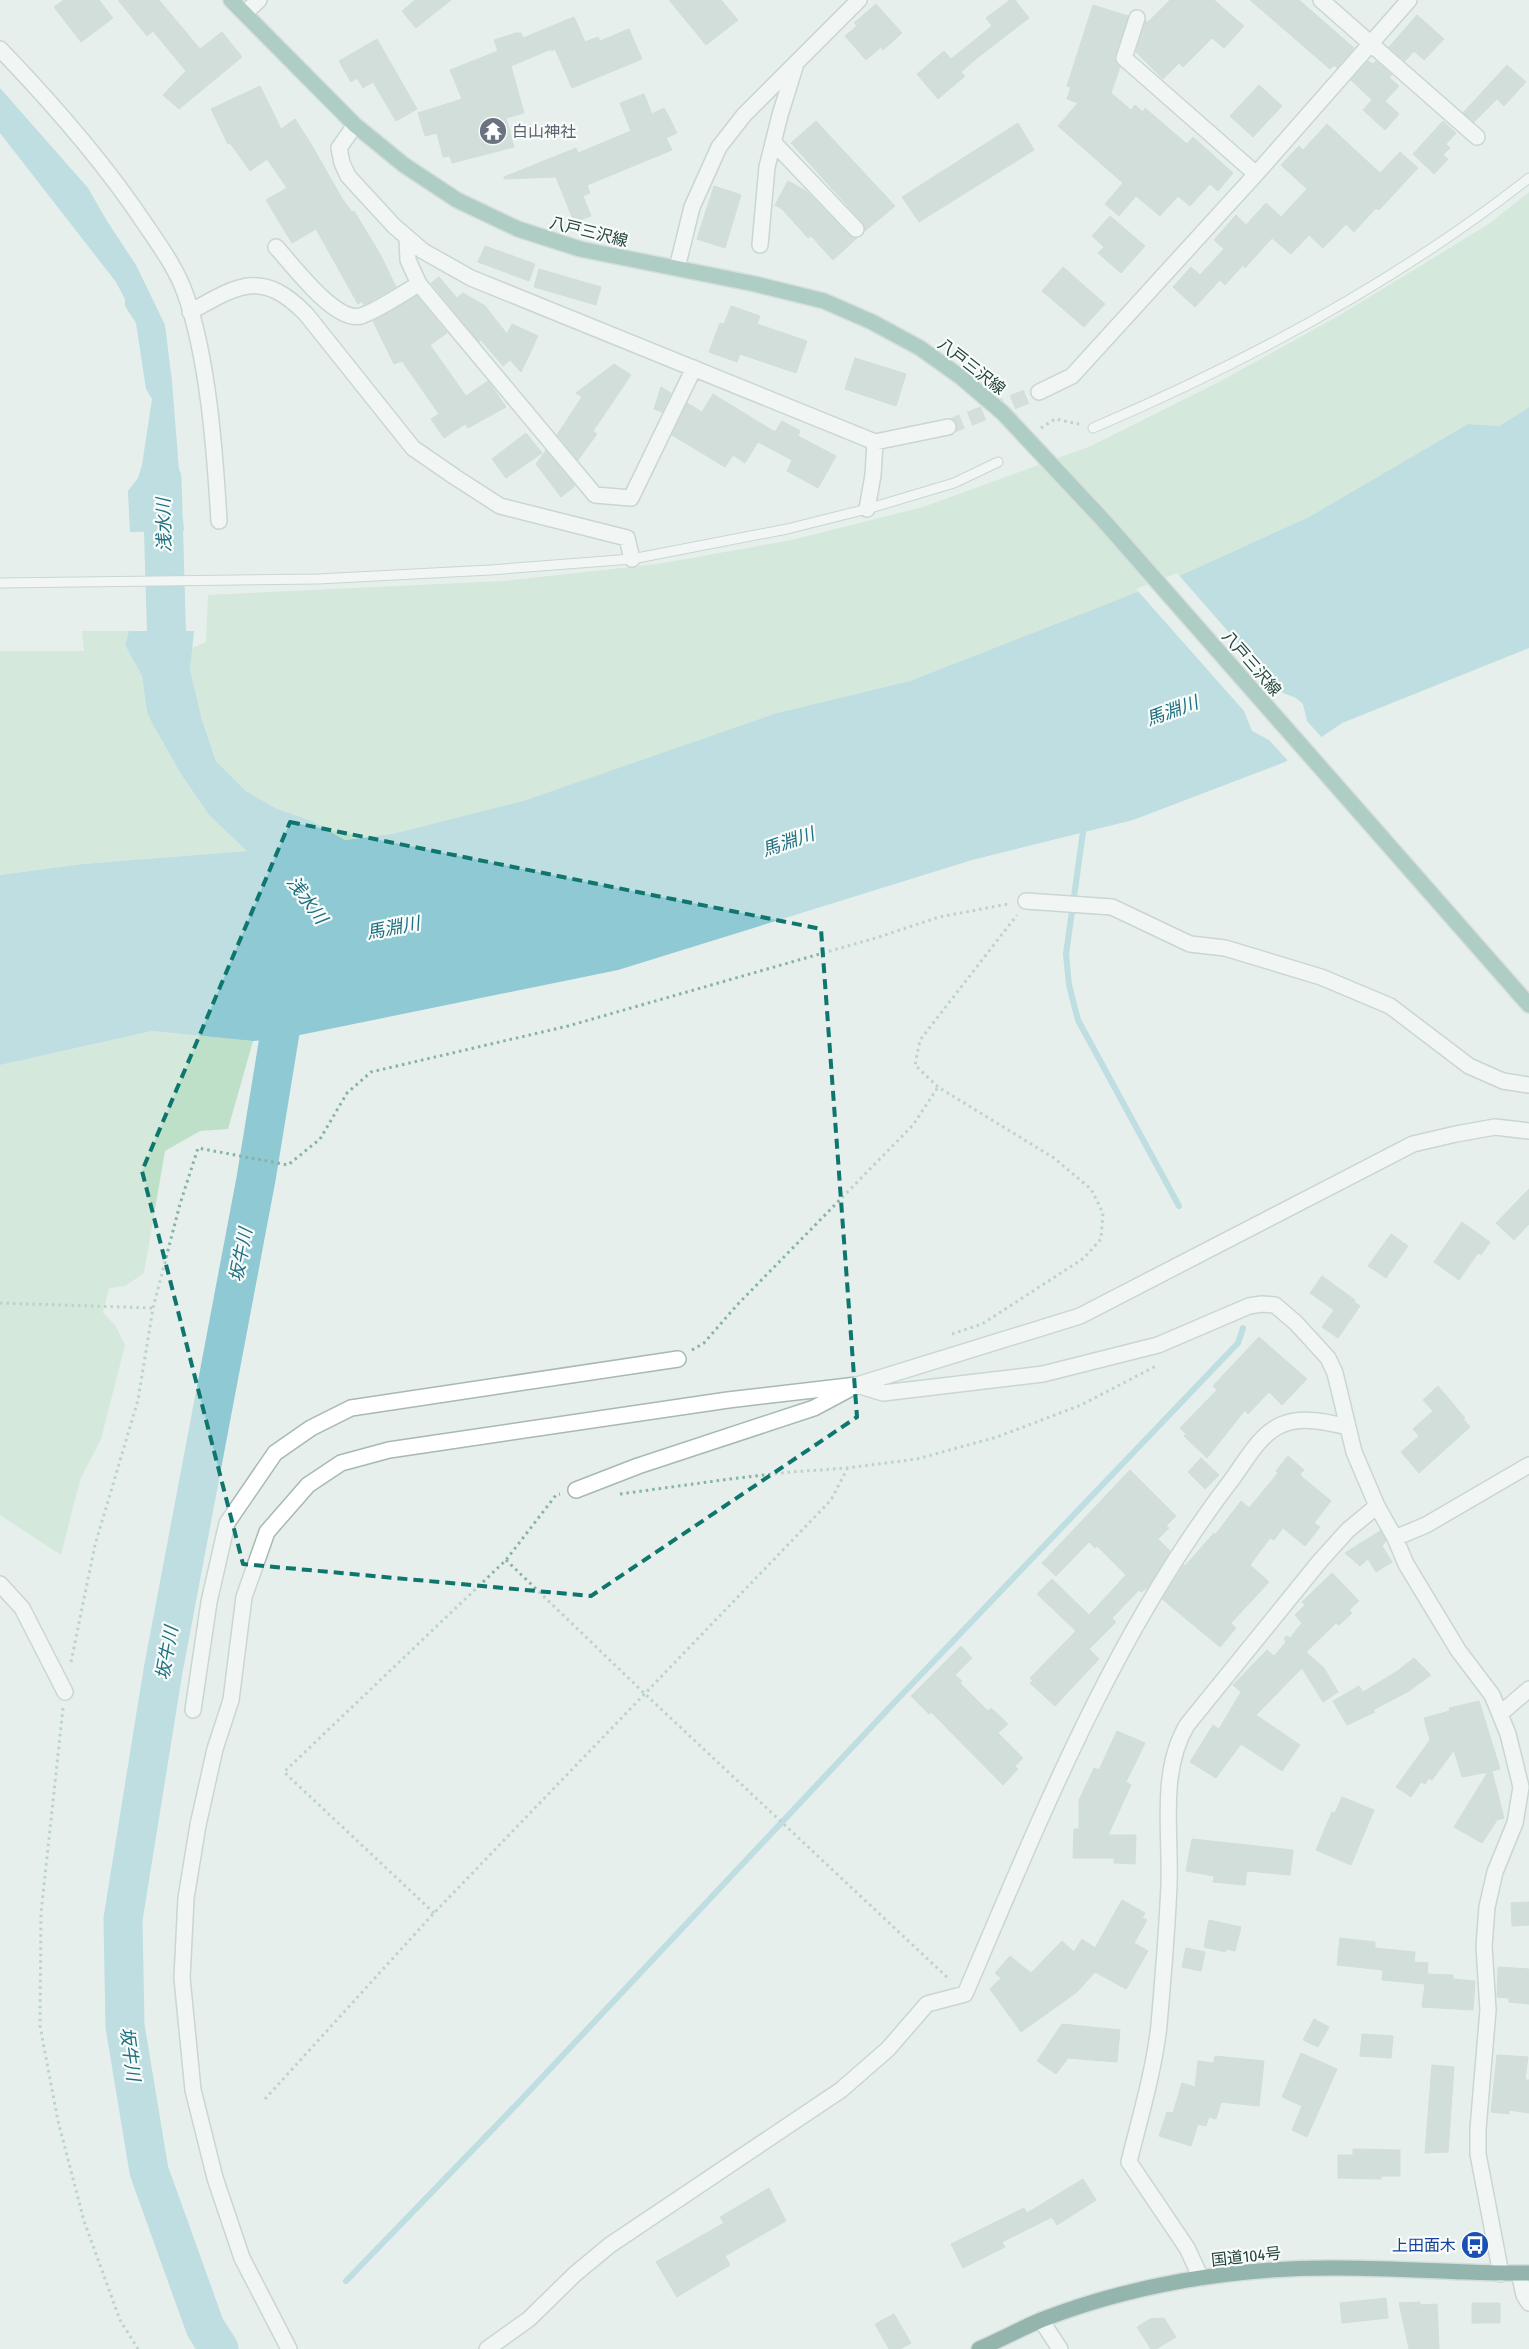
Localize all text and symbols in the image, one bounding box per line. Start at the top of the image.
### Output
temple icon: 白山神社 [478,116,508,146]
place label: 白山神社 [512,122,576,141]
street label: 八戸三沢線 [548,213,630,250]
street label: 八戸三沢線 [934,334,1009,399]
water label: 浅水川 [152,496,175,552]
street label: 八戸三沢線 [1218,627,1285,700]
water label: 馬淵川 [1143,691,1203,731]
water label: 馬淵川 [759,822,819,861]
water label: 浅水川 [282,872,333,930]
water label: 馬淵川 [364,912,424,944]
water label: 坂牛川 [225,1224,257,1284]
water label: 坂牛川 [151,1623,183,1681]
water label: 坂牛川 [115,2026,145,2084]
bus stop icon: 上田面木 [1460,2230,1490,2260]
place label: 上田面木 [1392,2236,1456,2255]
street label: 国道104号 [1210,2243,1282,2270]

